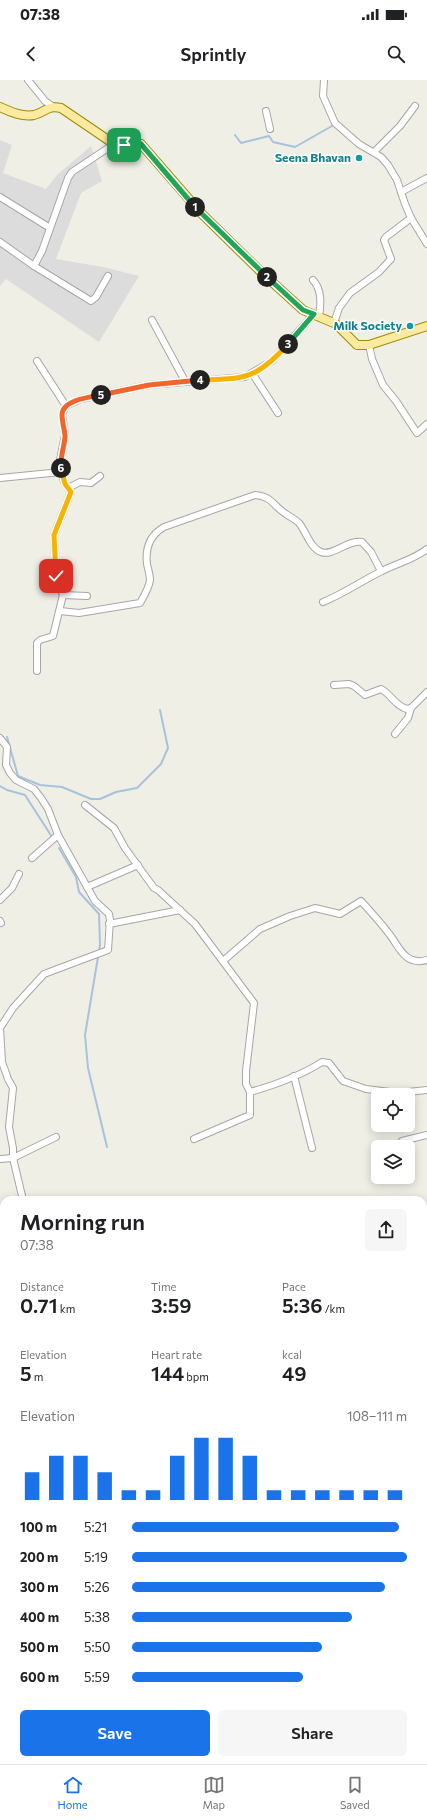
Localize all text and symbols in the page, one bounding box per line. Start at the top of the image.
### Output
text: 07:38 [20,5,60,23]
icon: back [20,43,42,65]
text: Sprintly [180,43,247,65]
icon: search [385,43,407,65]
pin [107,128,141,162]
icon: arrive [113,134,135,156]
place label: Seena Bhavan [275,150,351,164]
marker: Seena Bhavan [354,153,364,163]
pin: 1 [185,197,205,217]
text: 1 [193,200,197,213]
pin: 2 [257,267,277,287]
text: 2 [264,270,270,283]
place label: Milk Society [333,318,402,332]
marker: Milk Society [405,321,415,331]
pin: 3 [278,334,298,354]
text: 3 [285,337,291,350]
pin: 4 [190,370,210,390]
text: 4 [197,373,203,386]
pin: 5 [91,385,111,405]
text: 5 [98,388,104,401]
pin: 6 [51,458,71,478]
text: 6 [58,461,64,474]
pin [39,559,73,593]
icon: check [45,565,67,587]
map controls [371,1088,415,1184]
button: locate [371,1088,415,1132]
button: layers [371,1140,415,1184]
text: Morning run [20,1208,145,1235]
button: share [365,1209,407,1251]
text: 07:38 [20,1237,54,1253]
text: Distance [20,1280,64,1293]
text: Time [151,1280,176,1293]
text: Pace [282,1280,306,1293]
text: 0.71 [20,1293,58,1317]
text: 3:59 [151,1293,192,1317]
text: 5:36 [282,1293,323,1317]
text: km [58,1302,75,1315]
text: /km [323,1302,345,1315]
text: Elevation [20,1348,66,1361]
text: Heart rate [151,1348,202,1361]
text: kcal [282,1348,302,1361]
text: 5 [20,1361,32,1385]
text: 144 [151,1361,184,1385]
text: 49 [282,1361,306,1385]
text: m [32,1370,43,1383]
text: bpm [184,1370,209,1383]
text: Elevation [20,1408,75,1424]
text: 108–111 m [347,1408,407,1424]
text: 100 m [20,1519,57,1535]
text: 5:21 [84,1519,107,1535]
text: 200 m [20,1549,58,1565]
text: 5:19 [84,1549,108,1565]
text: 300 m [20,1579,59,1595]
text: 5:26 [84,1579,110,1595]
text: 400 m [20,1609,59,1625]
text: 5:38 [84,1609,110,1625]
text: 500 m [20,1639,59,1655]
text: 5:50 [84,1639,111,1655]
text: 600 m [20,1669,59,1685]
text: 5:59 [84,1669,110,1685]
button: Save [20,1710,210,1756]
button: Share [218,1710,407,1756]
tab: Home [57,1774,88,1811]
tab: Map [202,1774,225,1811]
tab: Saved [340,1774,370,1811]

